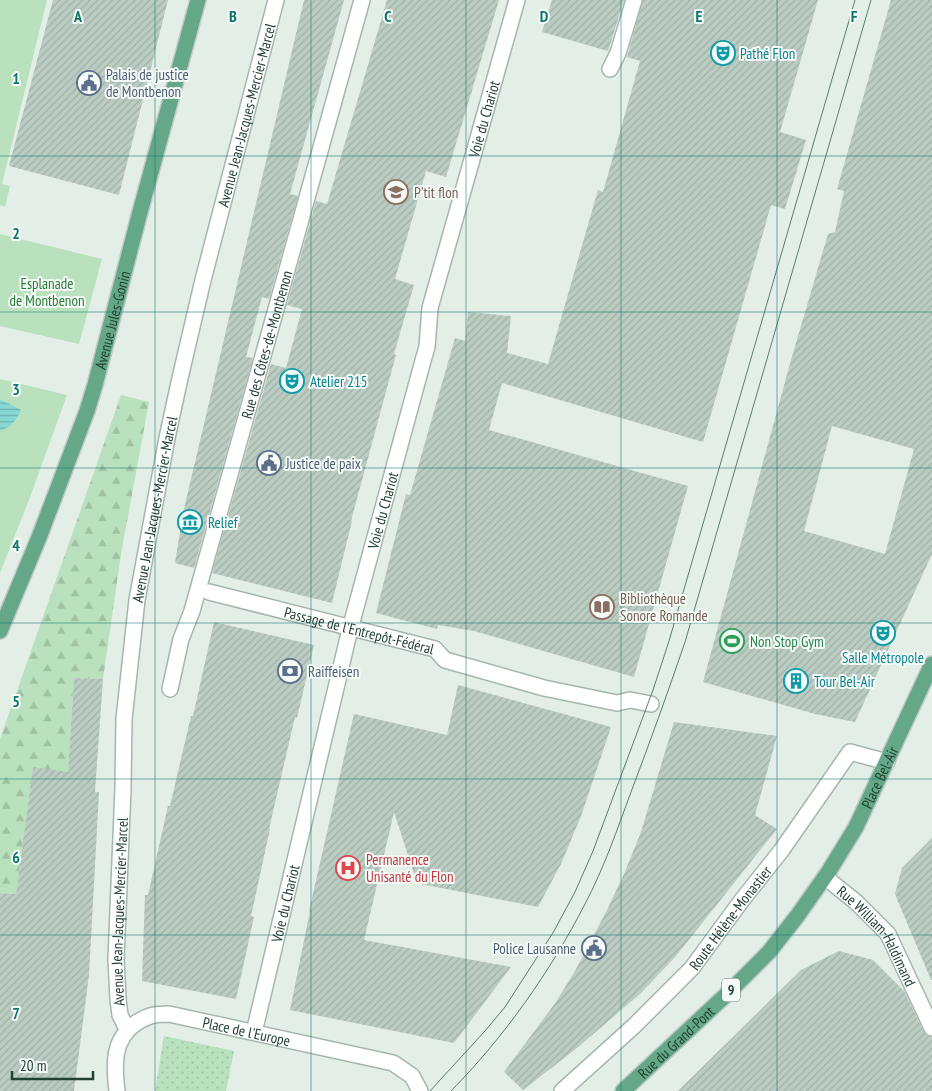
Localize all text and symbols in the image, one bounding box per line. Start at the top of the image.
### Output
text: A [73,6,83,26]
text: B [229,6,237,26]
text: C [384,6,392,26]
text: D [540,6,549,26]
text: E [696,6,703,26]
text: F [851,6,858,26]
street label: Avenue Jean-Jacques-Mercier-Marcel [213,21,279,209]
theatre icon: Pathé Flon [710,40,736,66]
place label: Pathé Flon [740,44,795,63]
place label: Palais de justice de Montbenon [106,65,189,101]
text: 1 [12,68,20,88]
public building icon: Palais de justice de Montbenon [76,70,102,96]
street label: Voie du Chariot [463,78,503,160]
school or university icon: P'tit flon [383,179,409,205]
place label: P'tit flon [414,183,458,202]
text: 2 [12,223,20,243]
street label: Rue des Côtes-de-Montbenon [237,268,296,421]
street label: Avenue Jules-Gonin [90,269,134,371]
park label: Esplanade de Montbenon [10,274,84,310]
theatre icon: Atelier 215 [279,368,305,394]
place label: Atelier 215 [310,372,368,391]
text: 3 [12,379,20,399]
street label: Avenue Jean-Jacques-Mercier-Marcel [127,414,181,604]
public building icon: Justice de paix [256,450,282,476]
place label: Justice de paix [285,454,361,473]
street label: Voie du Chariot [362,470,402,552]
museum icon: Relief [177,509,203,535]
place label: Relief [208,513,239,532]
text: 4 [12,535,20,555]
place label: Bibliothèque Sonore Romande [620,589,708,625]
library icon: Bibliothèque Sonore Romande [589,594,615,620]
street label: Passage de l'Entrepôt-Fédéral [282,602,437,658]
theatre icon: Salle Métropole [870,620,896,646]
sports icon: Non Stop Gym [719,628,745,654]
place label: Non Stop Gym [750,632,824,651]
place label: Salle Métropole [842,648,924,667]
bank icon: Raiffeisen [277,658,303,684]
place label: Raiffeisen [308,662,359,681]
building icon: Tour Bel-Air [783,668,809,694]
place label: Tour Bel-Air [814,672,876,691]
text: 5 [12,691,20,711]
street label: Place Bel-Air [857,742,902,811]
street label: Avenue Jean-Jacques-Mercier-Marcel [106,817,131,1007]
text: 6 [12,847,20,867]
place label: Permanence Unisanté du Flon [366,850,454,886]
hospital icon: Permanence Unisanté du Flon [335,855,361,881]
street label: Route Hélène-Monastier [684,861,776,973]
street label: Voie du Chariot [266,863,303,945]
street label: Rue William-Haldimand [833,881,920,989]
public building icon: Police Lausanne [581,935,607,961]
place label: Police Lausanne [493,939,576,958]
road number: 9 [722,978,740,1002]
street label: Rue du Grand-Pont [633,1002,718,1082]
text: 7 [12,1003,20,1023]
street label: Place de l'Europe [201,1012,292,1050]
scale bar [12,1048,94,1080]
text: 20 m [20,1056,46,1075]

